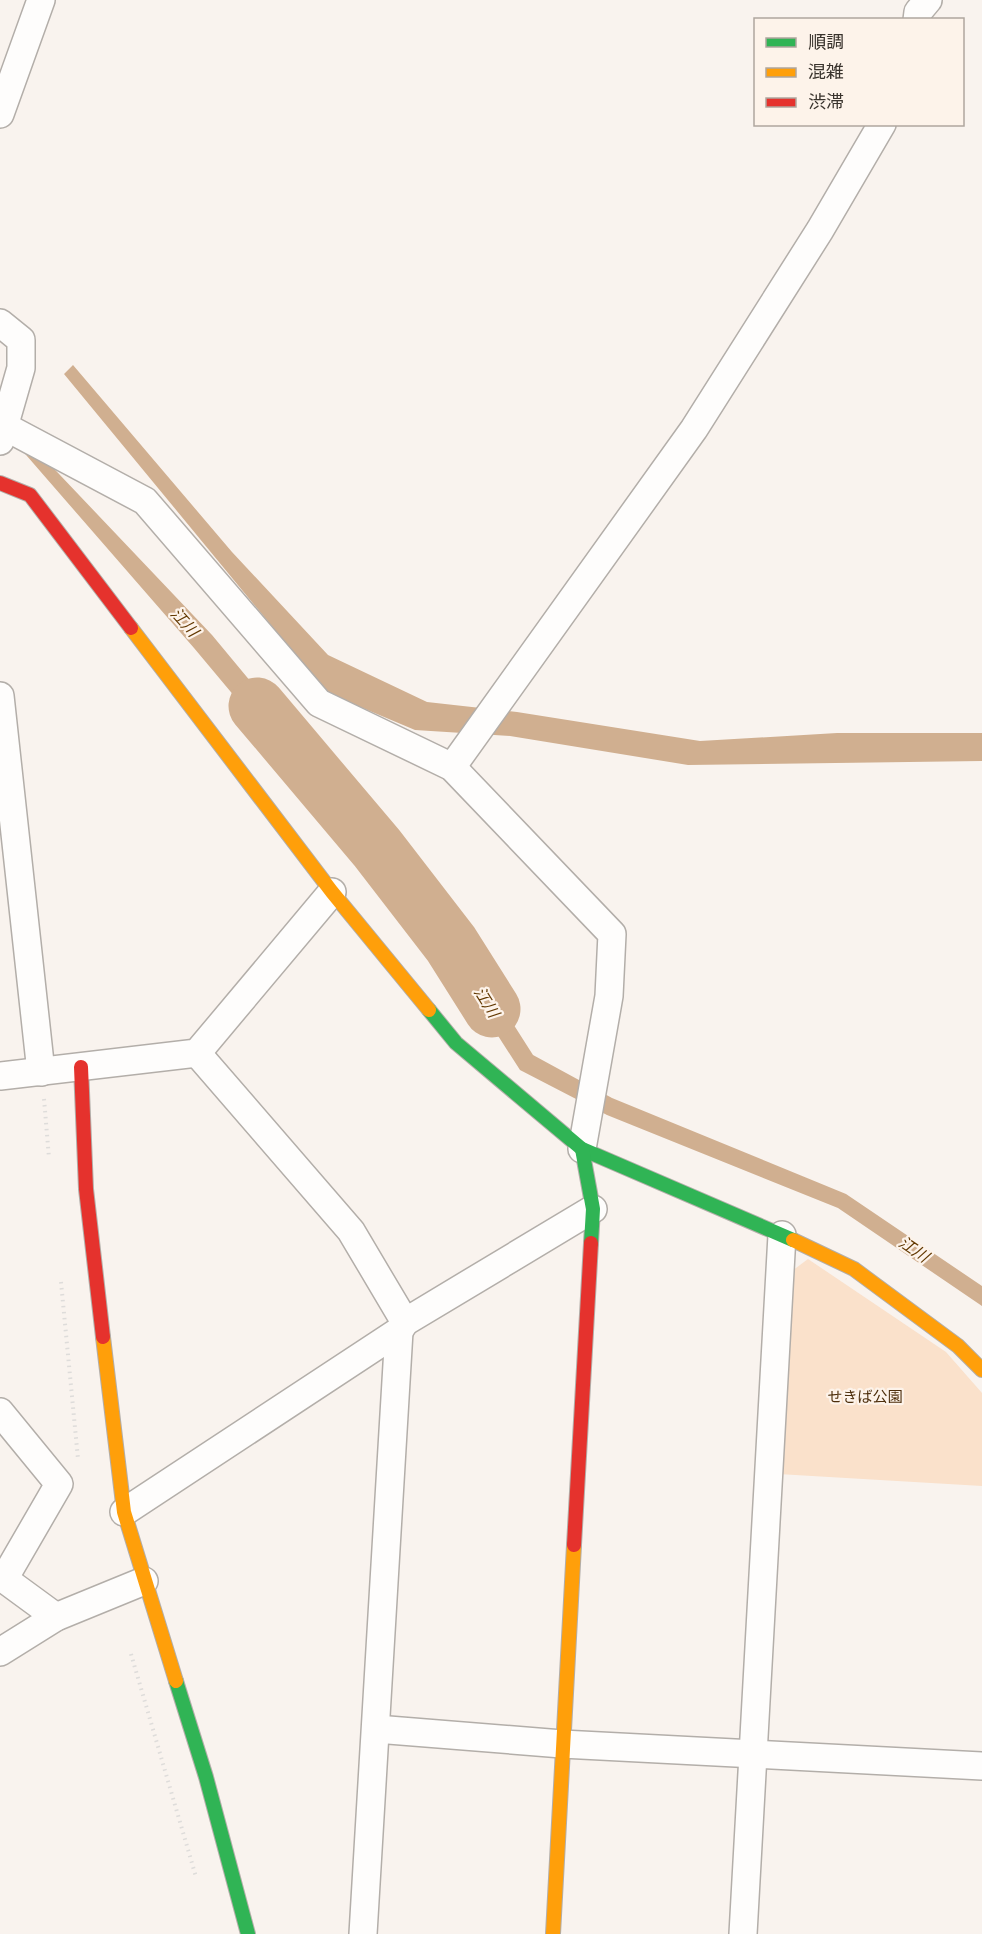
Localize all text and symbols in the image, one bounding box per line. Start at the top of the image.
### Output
legend [754,18,964,126]
text: 順調 [808,30,844,53]
text: 混雑 [808,60,844,83]
text: 渋滞 [808,90,844,113]
water label: 江川 [167,603,204,642]
water label: 江川 [470,983,505,1023]
water label: 江川 [895,1232,935,1267]
park label: せきば公園 [827,1387,903,1406]

